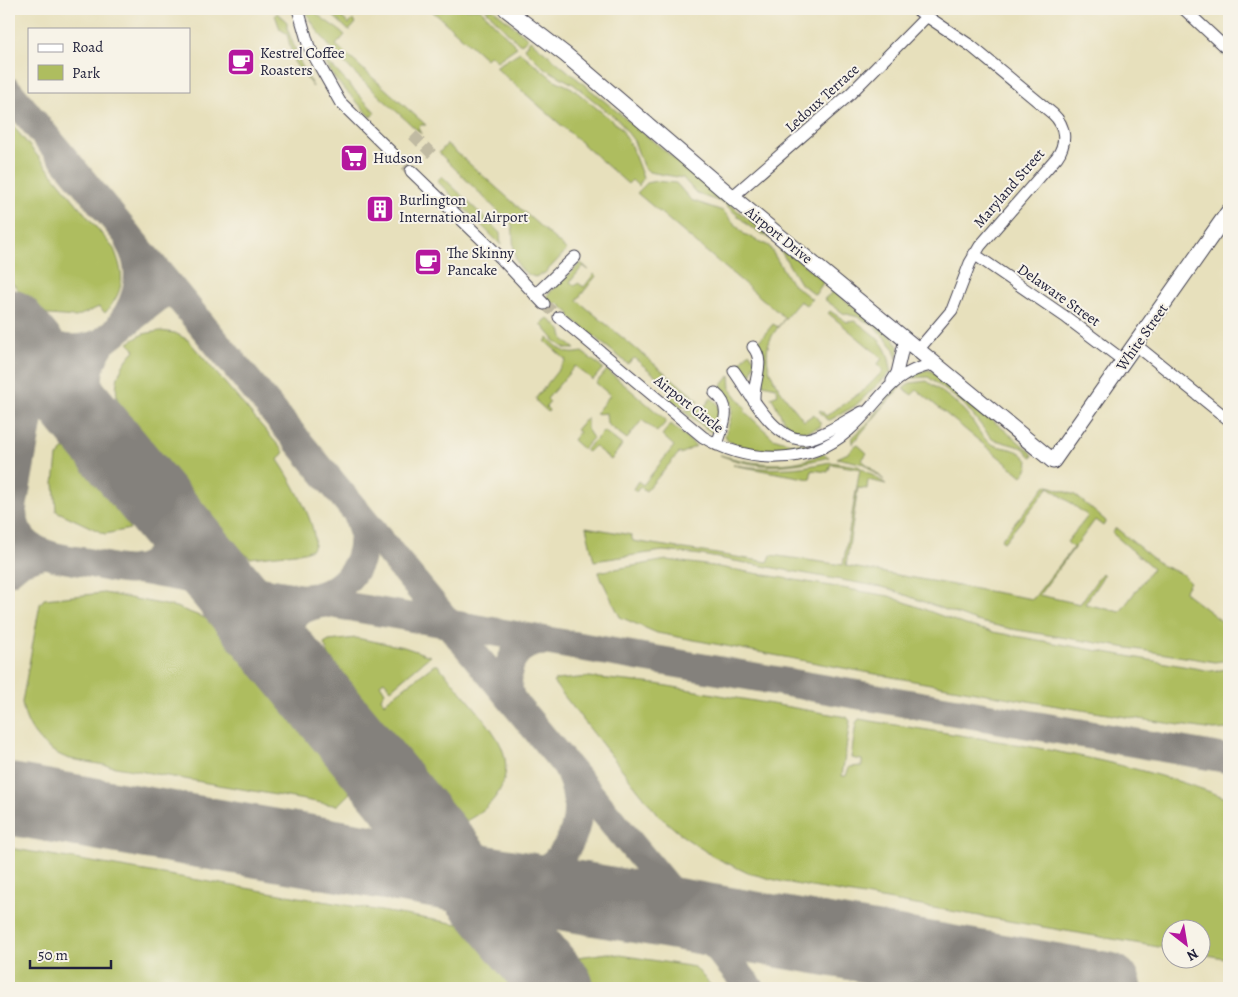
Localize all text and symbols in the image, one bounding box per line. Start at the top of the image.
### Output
legend [28,28,190,92]
text: Road [72,37,104,57]
place label: Kestrel Coffee Roasters [260,43,345,80]
cafe icon: Kestrel Coffee Roasters [226,47,256,77]
street label: Ledoux Terrace [781,59,864,137]
text: Park [72,63,101,83]
supermarket icon: Hudson [339,143,369,173]
street label: Maryland Street [969,144,1049,232]
place label: Hudson [373,148,422,168]
place label: Burlington International Airport [399,190,528,227]
building icon: Burlington International Airport [365,194,395,224]
street label: Airport Drive [740,201,817,268]
place label: The Skinny Pancake [447,243,514,280]
cafe icon: The Skinny Pancake [413,247,443,277]
street label: Delaware Street [1013,259,1105,331]
street label: White Street [1111,299,1172,375]
street label: Airport Circle [649,370,728,438]
north arrow [1160,920,1210,970]
scale bar [30,937,111,969]
text: N [1183,944,1202,965]
text: 50 m [38,945,68,965]

